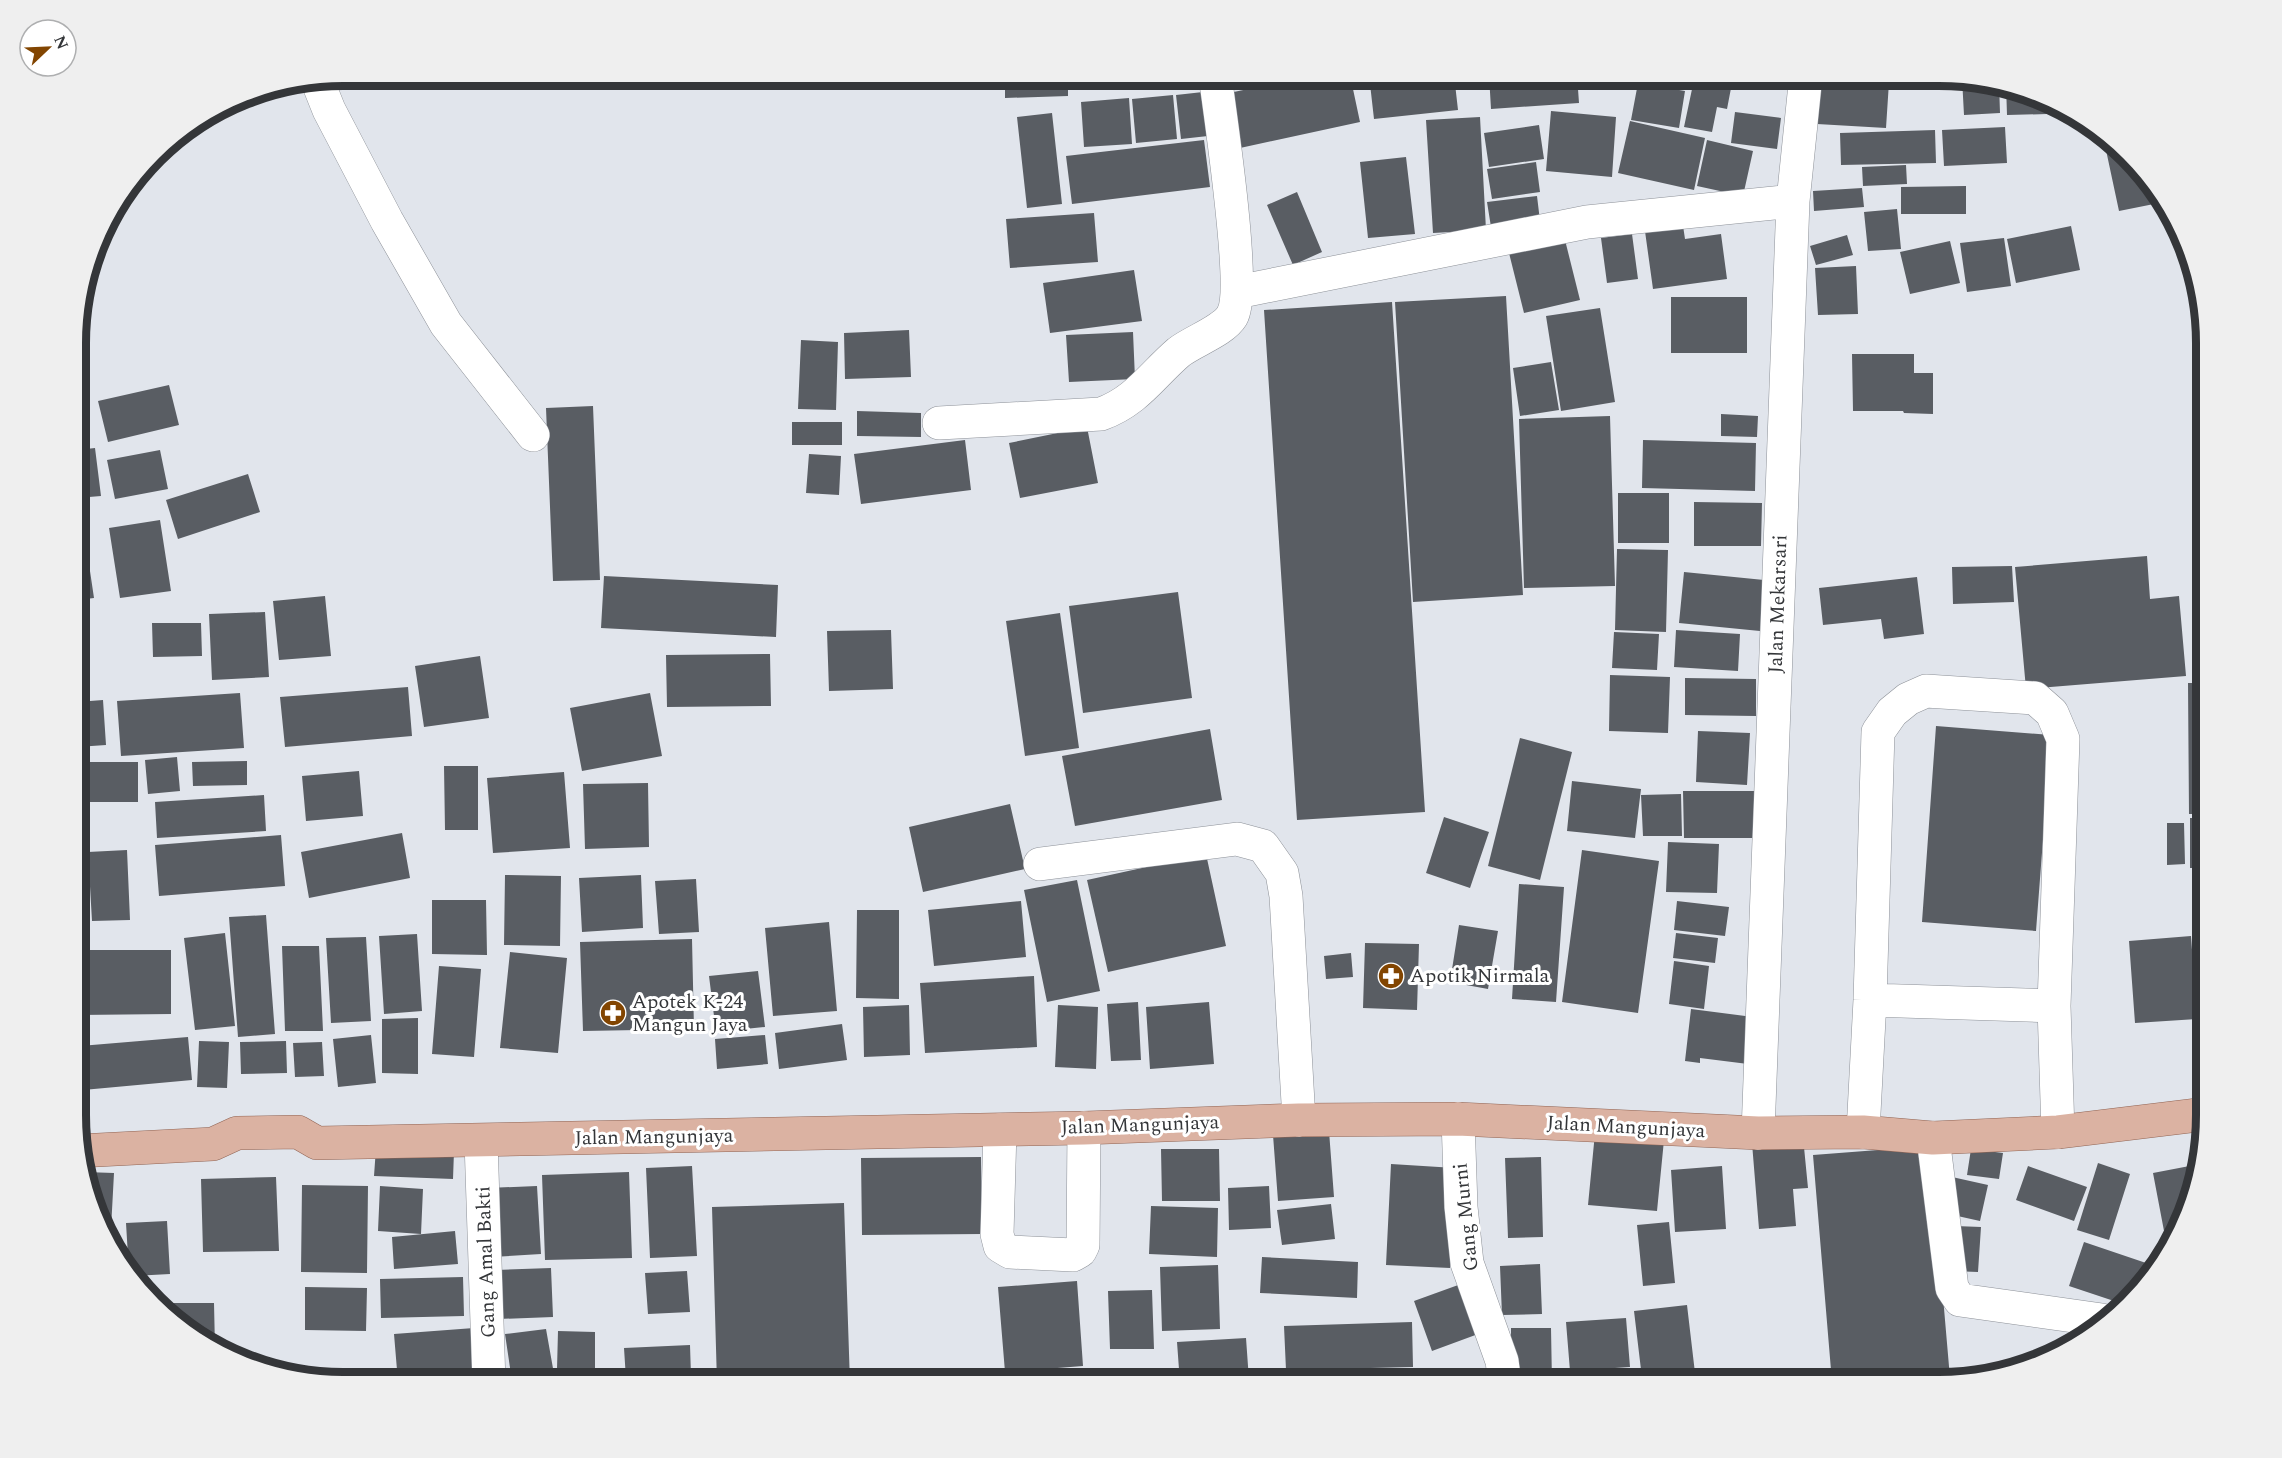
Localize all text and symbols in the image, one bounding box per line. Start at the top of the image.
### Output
north arrow [18,18,78,78]
text: N [47,32,74,53]
street label: Jalan Mekarsari [1761,534,1795,674]
pharmacy icon: Apotik Nirmala [1376,961,1406,991]
place label: Apotik Nirmala [1410,961,1550,991]
place label: Apotek K-24 Mangun Jaya [632,987,748,1040]
pharmacy icon: Apotek K-24 Mangun Jaya [598,998,628,1028]
street label: Jalan Mangunjaya [1060,1107,1220,1143]
street label: Jalan Mangunjaya [1546,1108,1706,1146]
street label: Jalan Mangunjaya [574,1121,734,1153]
street label: Gang Murni [1445,1161,1487,1273]
street label: Gang Amal Bakti [468,1185,504,1339]

